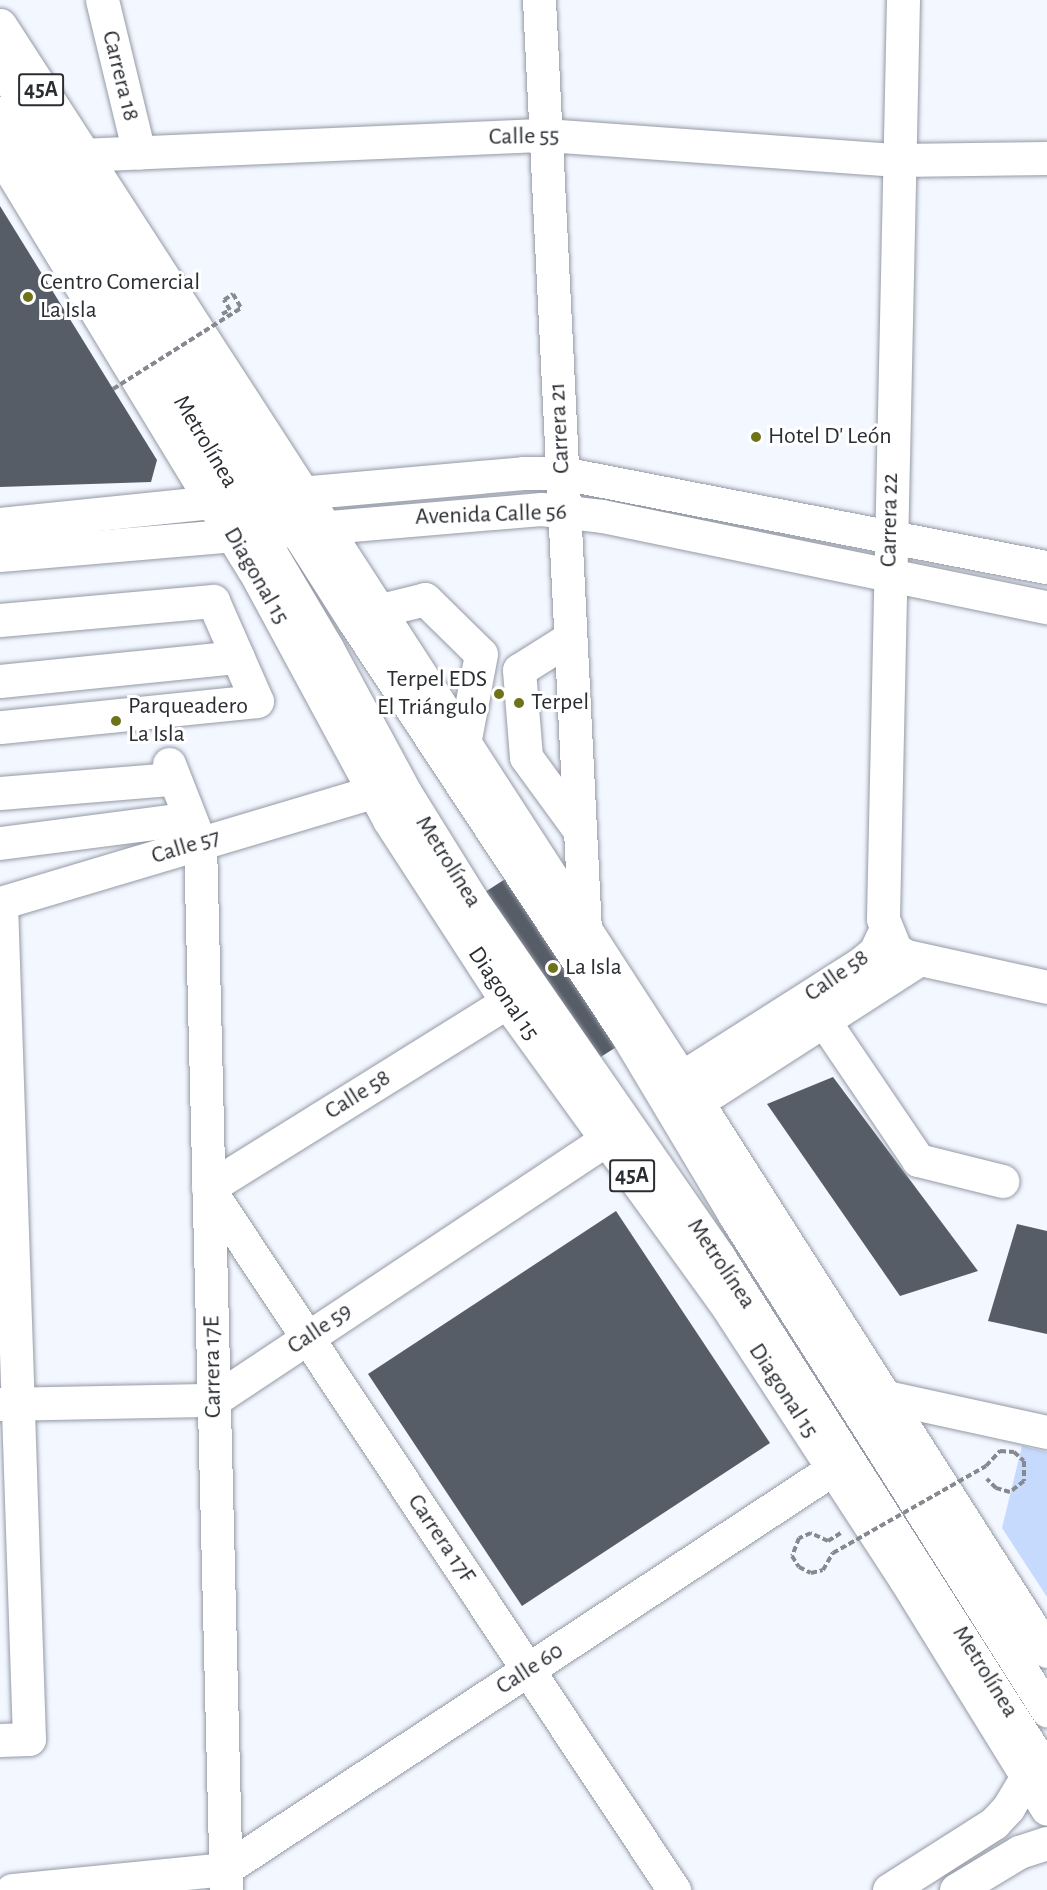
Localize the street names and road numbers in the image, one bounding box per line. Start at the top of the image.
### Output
street label: Carrera 18 [95,28,145,124]
road number: 45A [17,71,65,109]
street label: Calle 55 [488,122,560,152]
street label: Carrera 21 [543,382,577,474]
street label: Metrolínea [166,390,244,494]
street label: Carrera 22 [875,473,905,567]
street label: Avenida Calle 56 [415,498,567,532]
street label: Diagonal 15 [217,522,295,630]
street label: Metrolínea [409,811,487,913]
street label: Calle 57 [148,823,224,871]
street label: Diagonal 15 [461,941,545,1047]
street label: Calle 58 [799,944,875,1008]
street label: Calle 58 [320,1064,396,1126]
road number: 45A [608,1157,656,1195]
street label: Metrolínea [680,1213,762,1315]
street label: Calle 59 [282,1297,358,1361]
street label: Carrera 17E [198,1316,228,1418]
street label: Diagonal 15 [742,1338,824,1444]
street label: Carrera 17F [401,1489,481,1589]
street label: Metrolínea [946,1621,1024,1723]
street label: Calle 60 [491,1637,569,1701]

